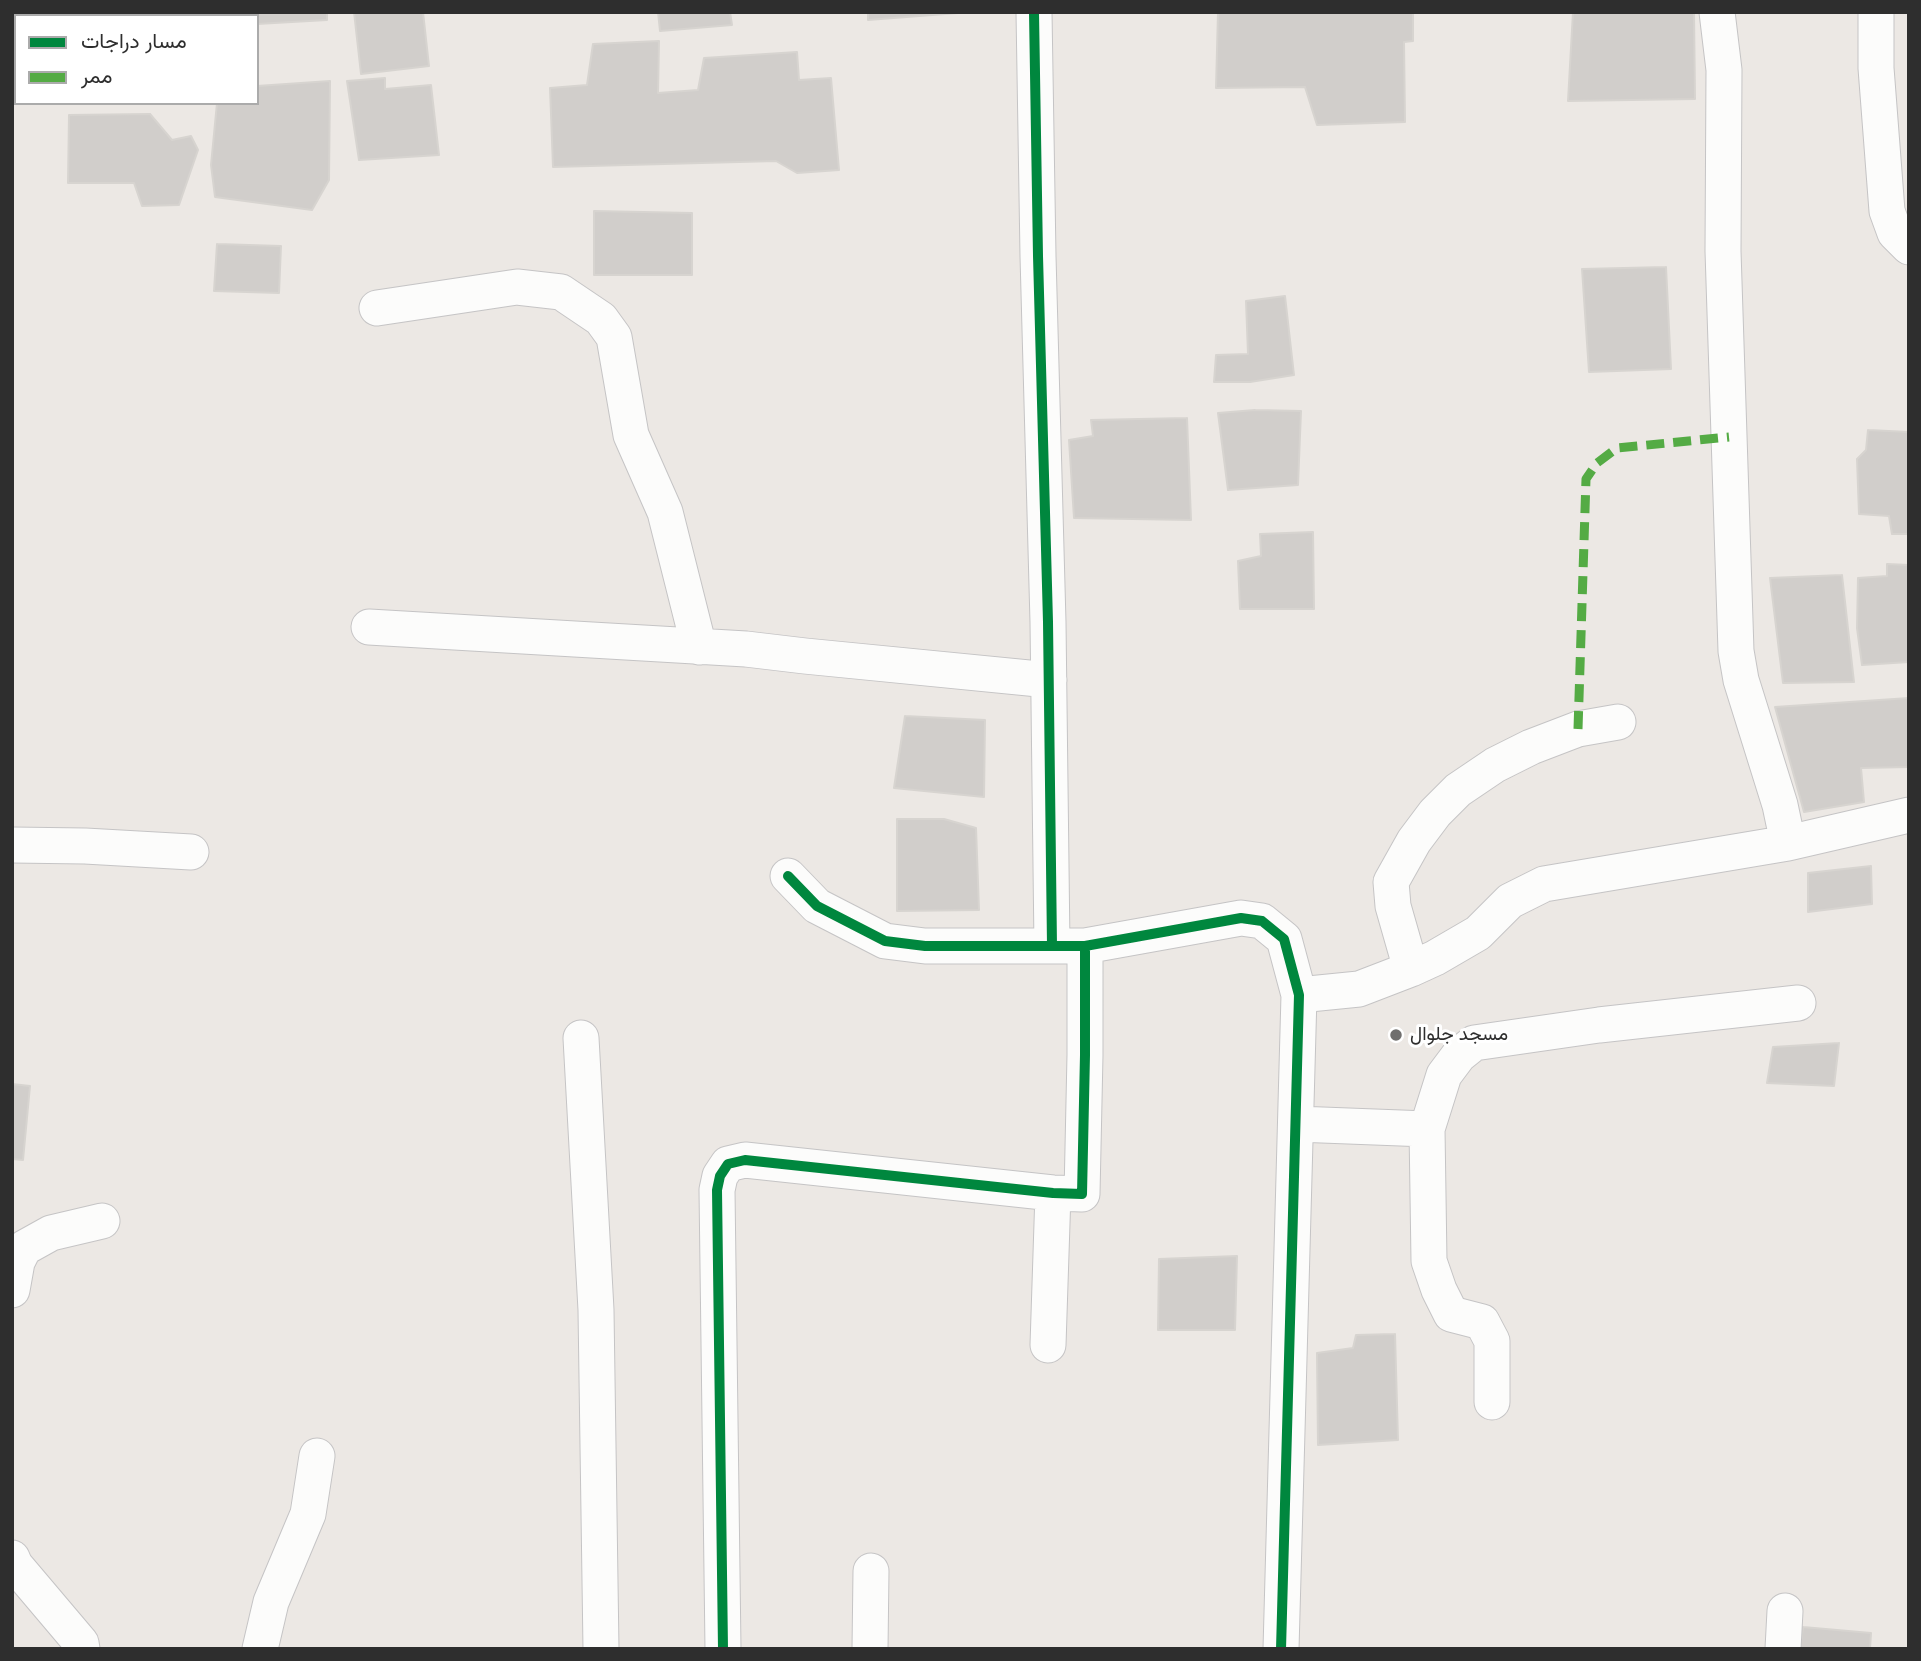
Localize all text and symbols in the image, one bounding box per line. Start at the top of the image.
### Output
legend [14,14,259,105]
text: مسار دراجات [81,28,187,54]
text: ممر [81,63,112,89]
place label: مسجد جلوال [1410,1024,1508,1046]
marker: مسجد جلوال [1388,1027,1404,1043]

